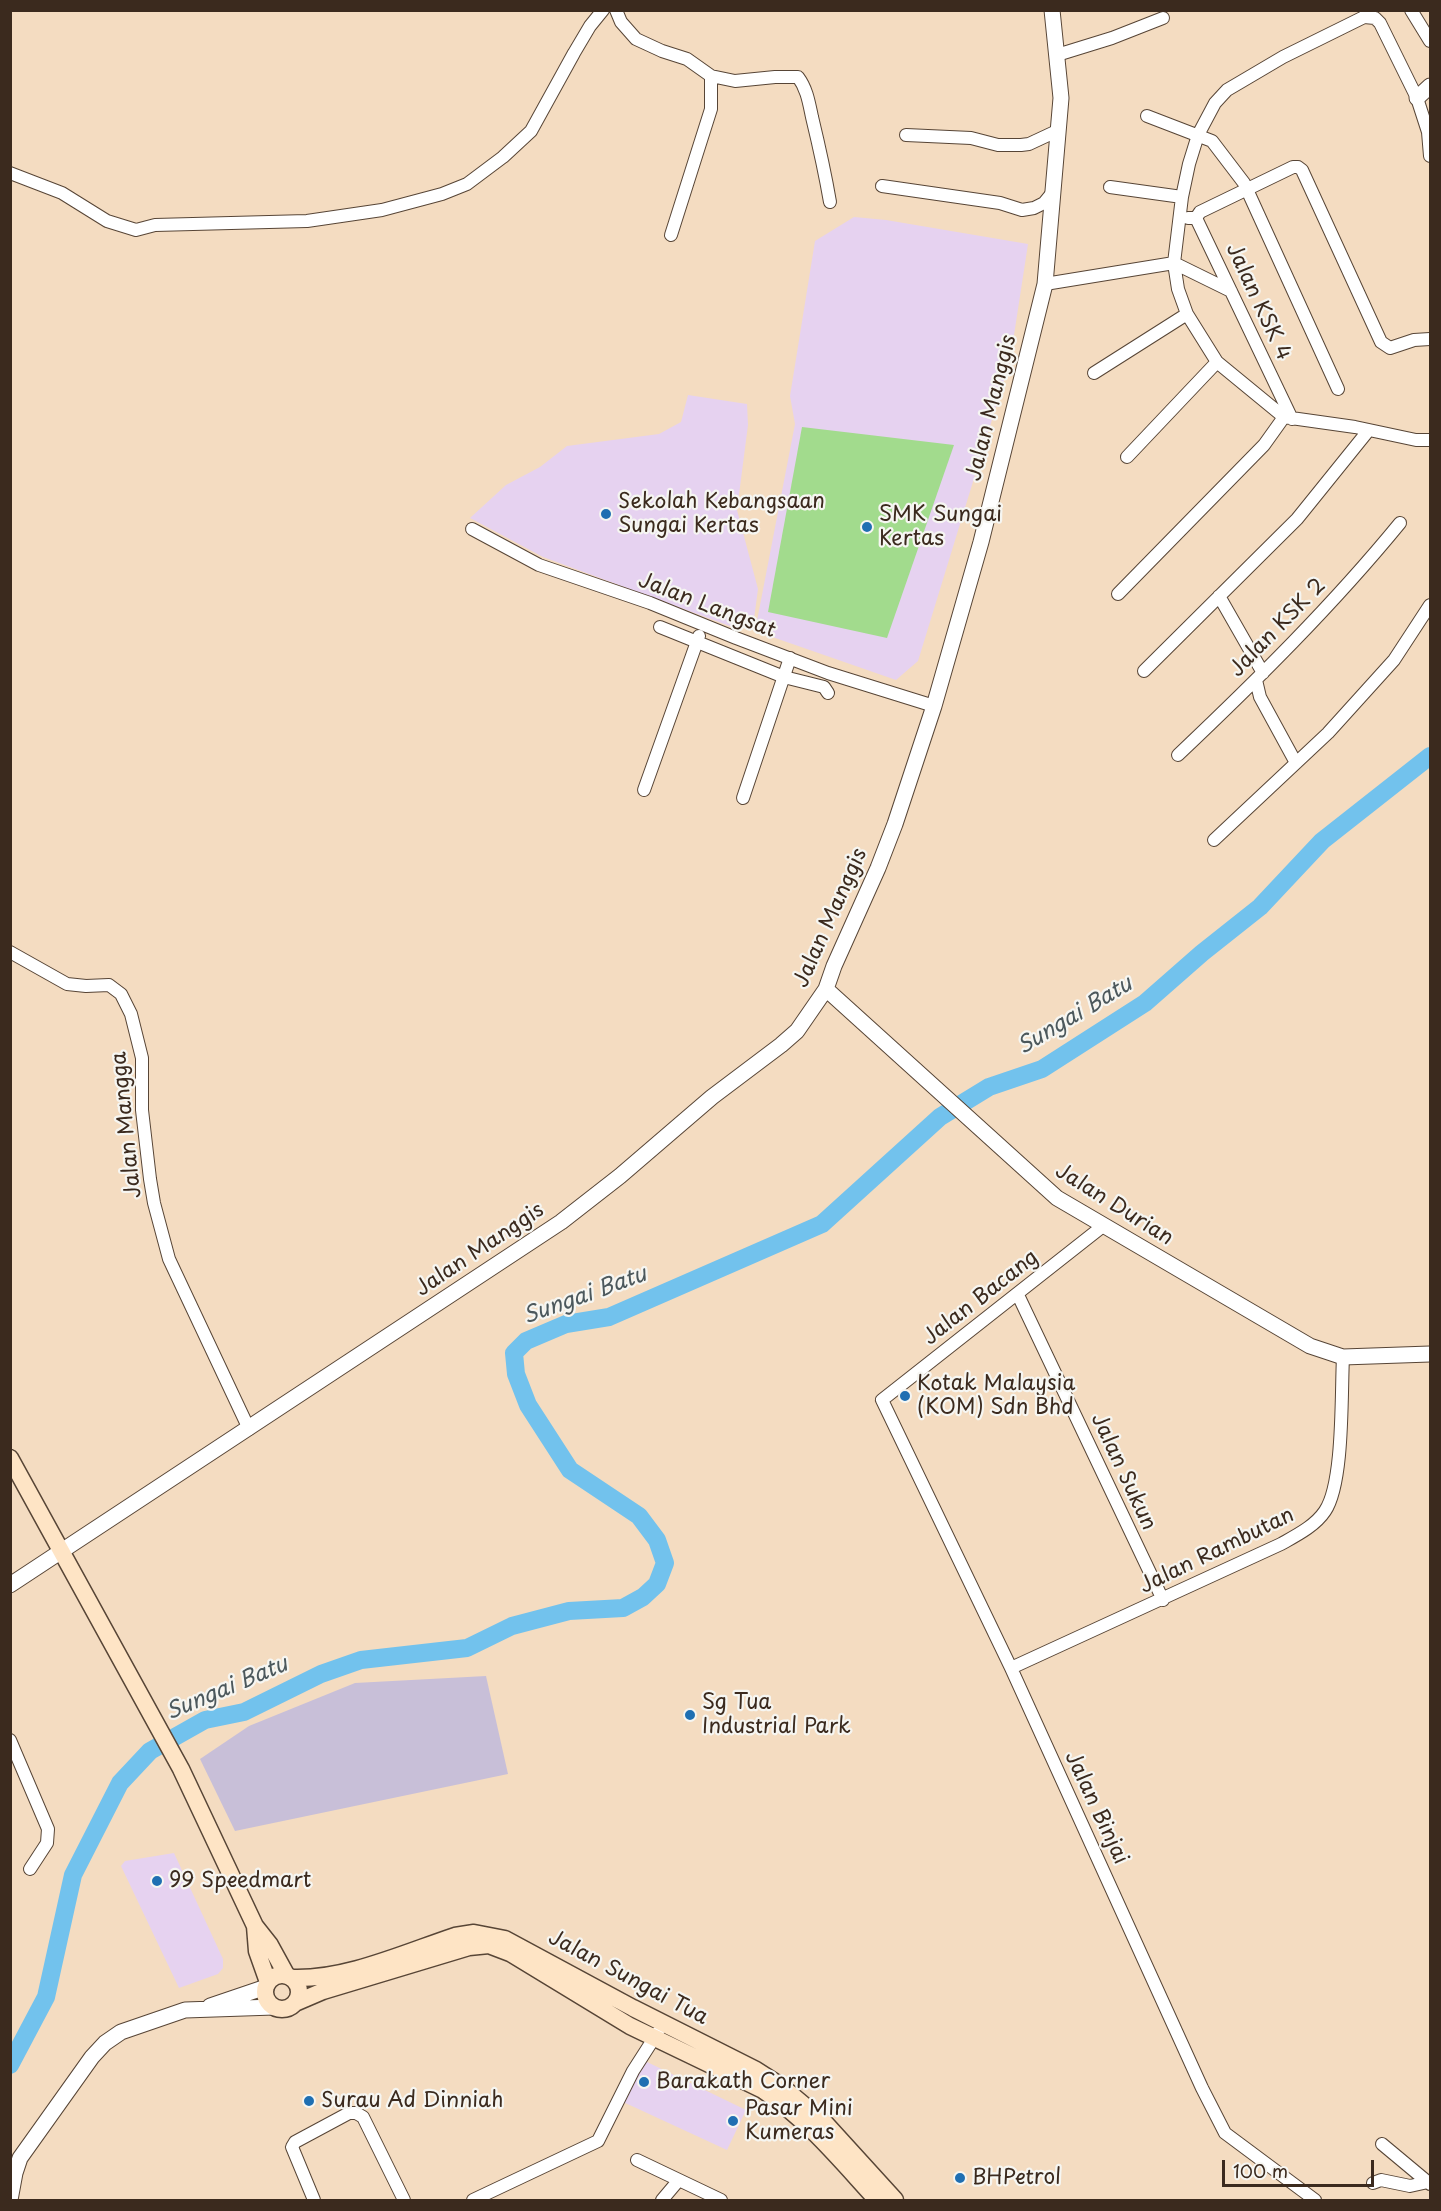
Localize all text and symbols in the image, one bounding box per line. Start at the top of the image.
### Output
street label: Jalan KSK 4 [1220,240,1296,364]
street label: Jalan Manggis [962,332,1022,484]
place label: Sekolah Kebangsaan Sungai Kertas [618,489,825,539]
place label: SMK Sungai Kertas [879,502,1002,552]
marker: Sekolah Kebangsaan Sungai Kertas [599,507,613,521]
marker: SMK Sungai Kertas [860,520,874,534]
street label: Jalan Langsat [635,568,779,644]
street label: Jalan KSK 2 [1225,574,1331,682]
street label: Jalan Manggis [789,845,873,991]
water label: Sungai Batu [1013,971,1137,1061]
street label: Jalan Mangga [107,1051,147,1199]
street label: Jalan Durian [1050,1159,1178,1251]
street label: Jalan Manggis [411,1198,549,1302]
street label: Jalan Bacang [918,1245,1044,1351]
water label: Sungai Batu [520,1261,650,1331]
place label: Kotak Malaysia (KOM) Sdn Bhd [917,1371,1075,1421]
marker: Kotak Malaysia (KOM) Sdn Bhd [898,1389,912,1403]
street label: Jalan Sukun [1085,1410,1161,1534]
street label: Jalan Rambutan [1136,1503,1298,1599]
water label: Sungai Batu [162,1652,292,1726]
place label: Sg Tua Industrial Park [702,1690,851,1740]
marker: Sg Tua Industrial Park [683,1708,697,1722]
street label: Jalan Binjai [1059,1748,1133,1868]
place label: 99 Speedmart [169,1868,311,1894]
marker: 99 Speedmart [150,1874,164,1888]
street label: Jalan Sungai Tua [544,1925,712,2031]
place label: Barakath Corner [656,2069,830,2095]
marker: Barakath Corner [637,2075,651,2089]
place label: Surau Ad Dinniah [321,2088,503,2114]
marker: Surau Ad Dinniah [302,2094,316,2108]
place label: Pasar Mini Kumeras [745,2096,853,2146]
marker: Pasar Mini Kumeras [726,2114,740,2128]
scale bar [1225,2148,1376,2186]
text: 100 m [1233,2157,1288,2184]
place label: BHPetrol [972,2165,1061,2191]
marker: BHPetrol [953,2171,967,2185]

